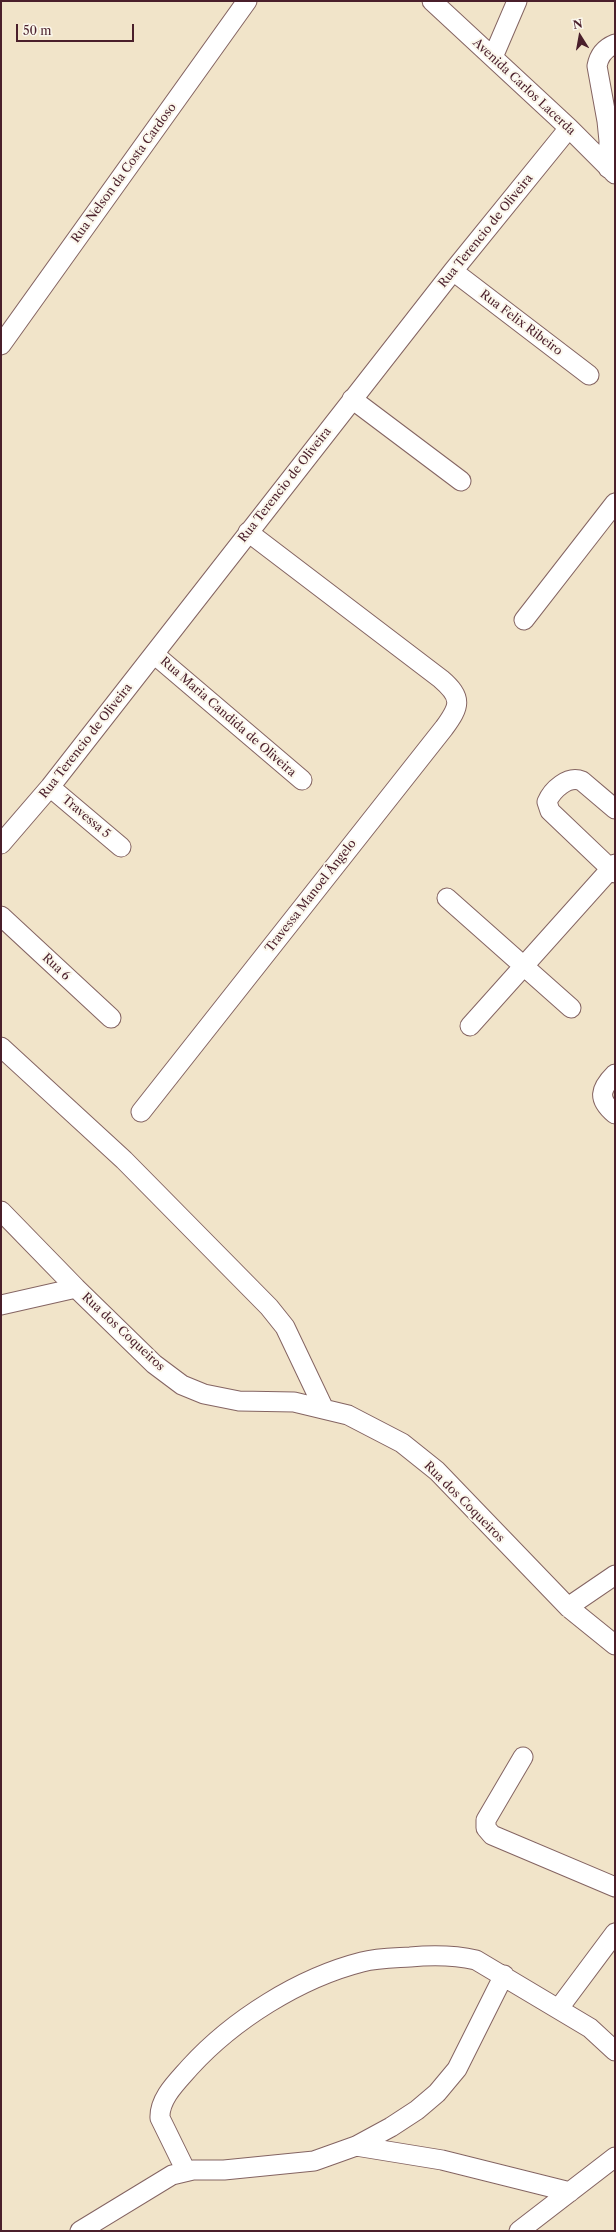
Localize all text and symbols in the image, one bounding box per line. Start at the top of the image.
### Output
scale bar [18,16,136,42]
north arrow [560,16,600,56]
text: N [572,16,584,32]
text: 50 m [23,23,52,38]
street label: Avenida Carlos Lacerda [470,36,578,138]
street label: Rua Nelson da Costa Cardoso [69,100,179,246]
street label: Rua Terencio de Oliveira [436,171,536,291]
street label: Rua Felix Ribeiro [477,287,565,359]
street label: Rua Terencio de Oliveira [236,425,334,545]
street label: Rua Maria Candida de Oliveira [157,654,299,780]
street label: Rua Terencio de Oliveira [37,681,135,801]
street label: Travessa 5 [59,793,113,841]
street label: Travessa Manoel Ângelo [262,837,360,955]
street label: Rua 6 [39,951,73,983]
street label: Rua dos Coqueiros [79,1290,167,1374]
street label: Rua dos Coqueiros [421,1459,507,1545]

